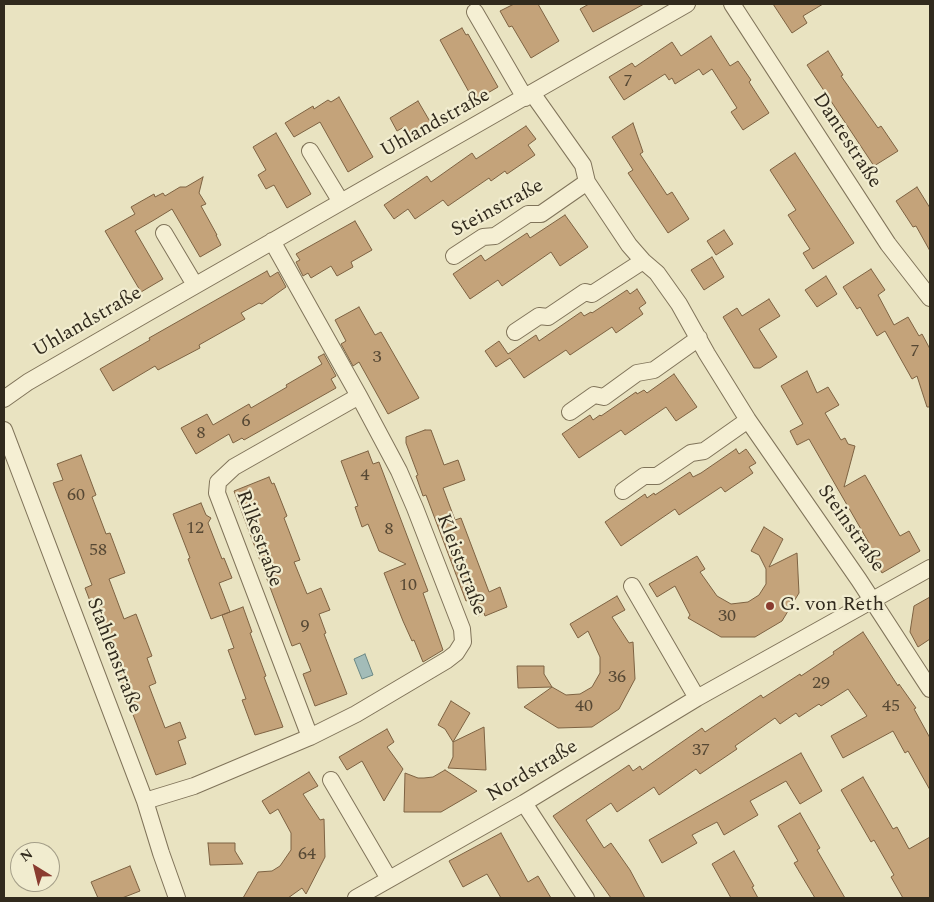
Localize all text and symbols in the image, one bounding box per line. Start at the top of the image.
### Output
house number: 7 [624,71,632,93]
street label: Uhlandstraße [377,84,495,164]
street label: Dantestraße [806,89,886,193]
street label: Steinstraße [448,175,548,243]
street label: Uhlandstraße [29,282,147,364]
house number: 7 [911,341,919,363]
house number: 3 [373,347,381,369]
house number: 6 [242,411,250,433]
house number: 8 [197,423,205,445]
house number: 4 [361,465,369,487]
street label: Steinstraße [811,481,889,577]
house number: 60 [67,485,85,507]
street label: Rilkestraße [229,487,287,591]
street label: Kleiststraße [430,511,490,619]
house number: 12 [186,518,204,540]
house number: 8 [385,519,393,541]
house number: 58 [89,540,107,562]
house number: 10 [399,575,417,597]
place label: G. von Reth [780,594,884,618]
street label: Stahlenstraße [80,595,146,717]
marker: G. von Reth [764,600,776,612]
house number: 30 [718,606,736,628]
house number: 9 [301,616,309,638]
house number: 36 [608,667,626,689]
house number: 29 [812,673,830,695]
house number: 40 [575,696,593,718]
house number: 45 [882,696,900,718]
street label: Nordstraße [483,736,583,808]
house number: 37 [692,740,710,762]
north arrow [10,842,60,892]
text: N [16,843,37,867]
house number: 64 [298,844,316,866]

